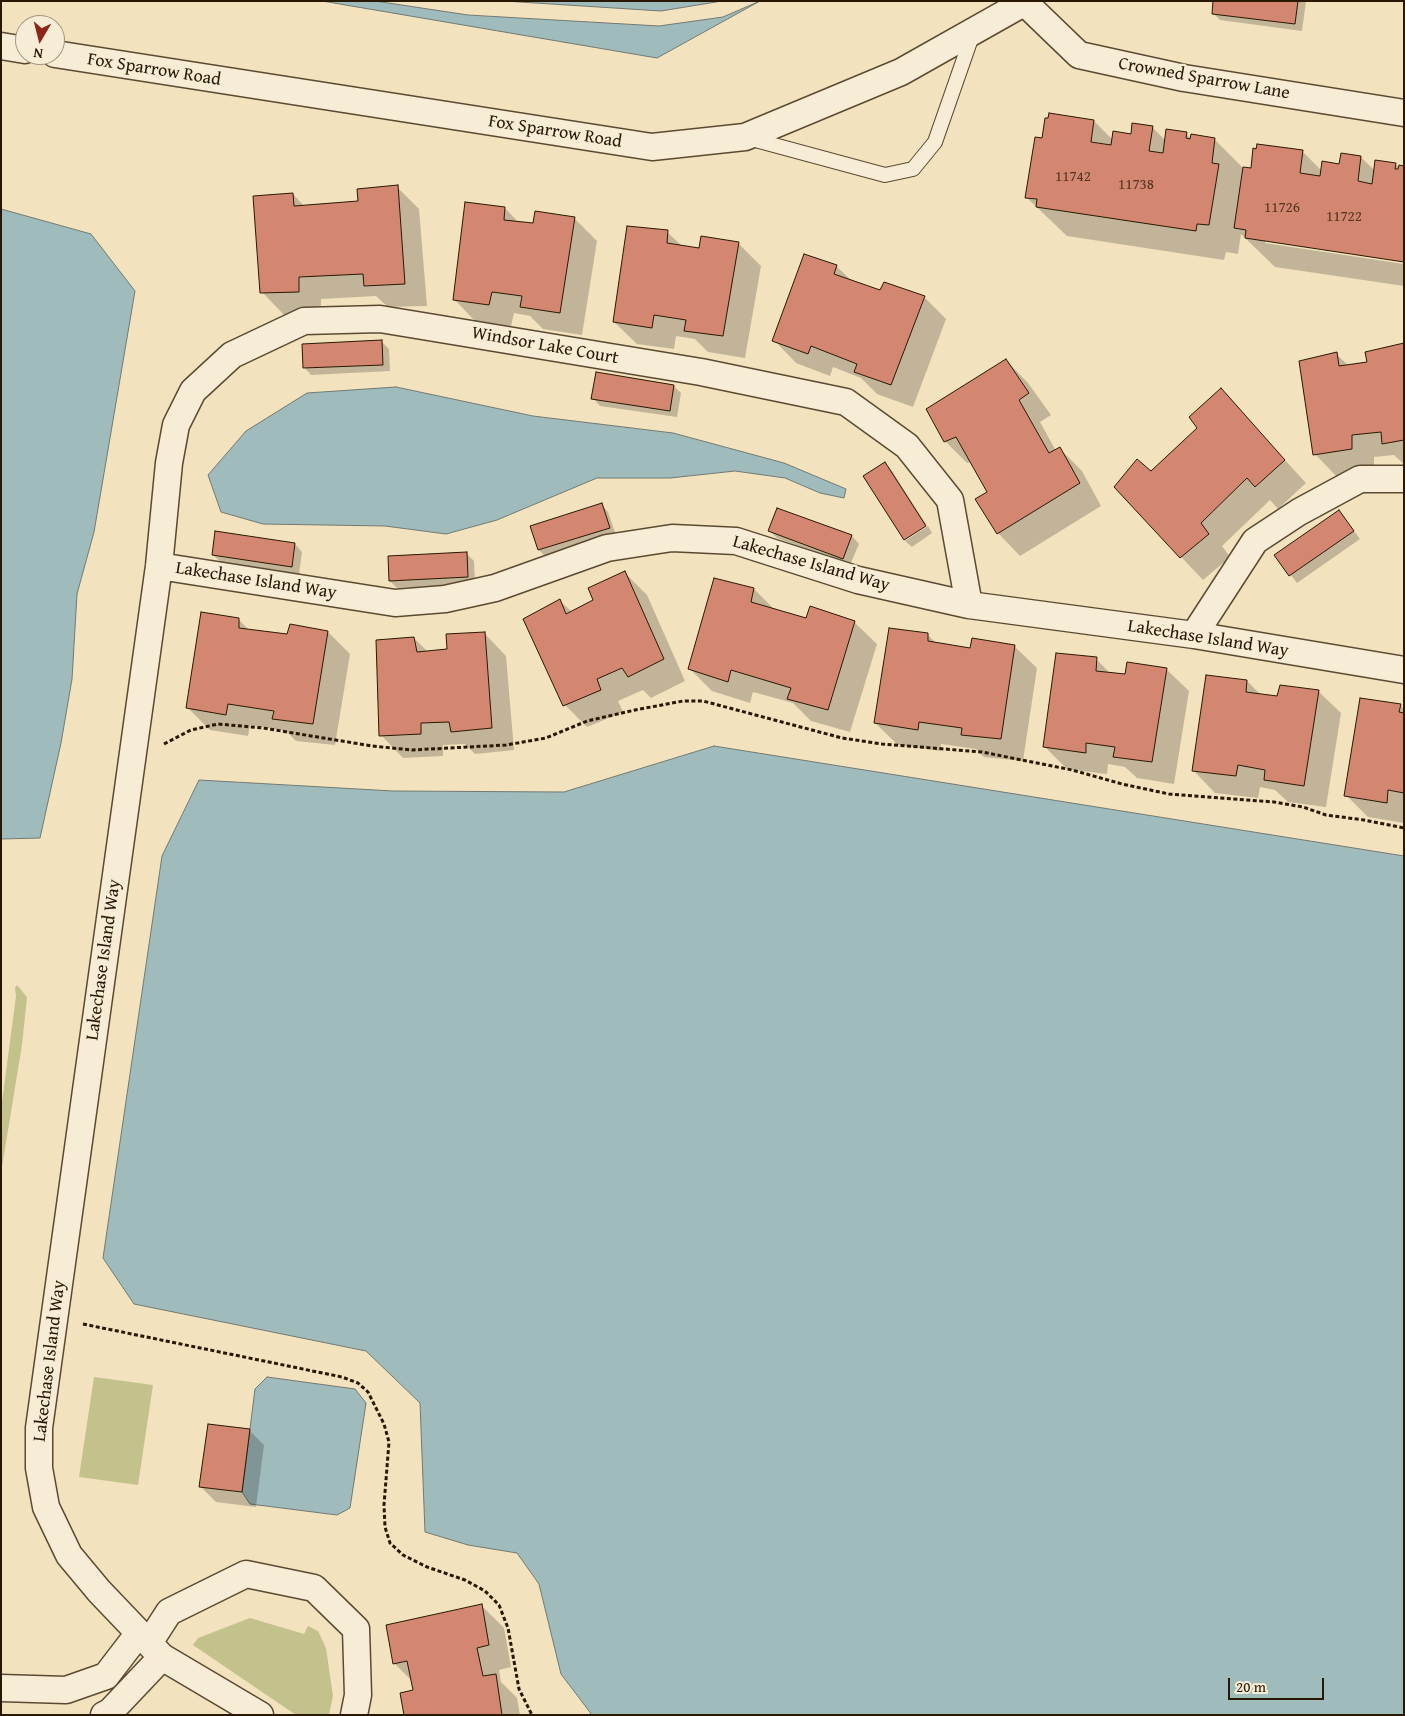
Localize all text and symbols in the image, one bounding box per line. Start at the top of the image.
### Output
north arrow [15,15,65,65]
text: N [32,43,44,64]
street label: Fox Sparrow Road [86,49,222,91]
street label: Crowned Sparrow Lane [1117,53,1291,105]
street label: Fox Sparrow Road [487,111,623,153]
house number: 11742 [1055,168,1091,186]
house number: 11738 [1118,176,1154,194]
house number: 11726 [1264,199,1300,217]
house number: 11722 [1326,208,1362,226]
street label: Windsor Lake Court [470,322,620,370]
street label: Lakechase Island Way [730,531,892,597]
street label: Lakechase Island Way [174,558,338,604]
street label: Lakechase Island Way [1126,616,1290,662]
street label: Lakechase Island Way [82,878,126,1042]
street label: Lakechase Island Way [29,1279,71,1443]
scale bar [1230,1668,1326,1700]
text: 20 m [1236,1676,1266,1697]

